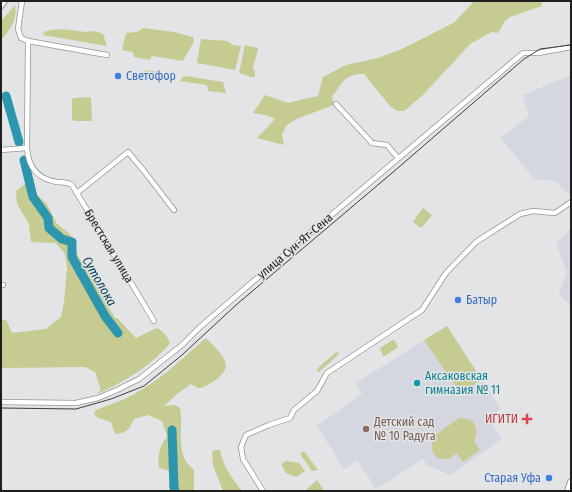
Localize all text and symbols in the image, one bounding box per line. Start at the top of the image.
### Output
place label: Светофор [126,69,176,83]
marker: Светофор [113,71,123,81]
street label: Брестская улица [81,207,137,286]
street label: улица Сун-Ят-Сена [254,210,336,282]
water label: Сутолока [79,254,120,309]
place label: Батыр [466,293,497,307]
marker: Батыр [453,295,463,305]
place label: Аксаковская гимназия № 11 [425,369,500,397]
marker: Аксаковская гимназия № 11 [412,378,422,388]
place label: ИГИТИ [485,412,518,426]
marker: ИГИТИ [521,413,533,425]
place label: Детский сад № 10 Радуга [373,415,436,443]
marker: Детский сад № 10 Радуга [361,424,371,434]
place label: Старая Уфа [484,471,541,485]
marker: Старая Уфа [544,473,554,483]

